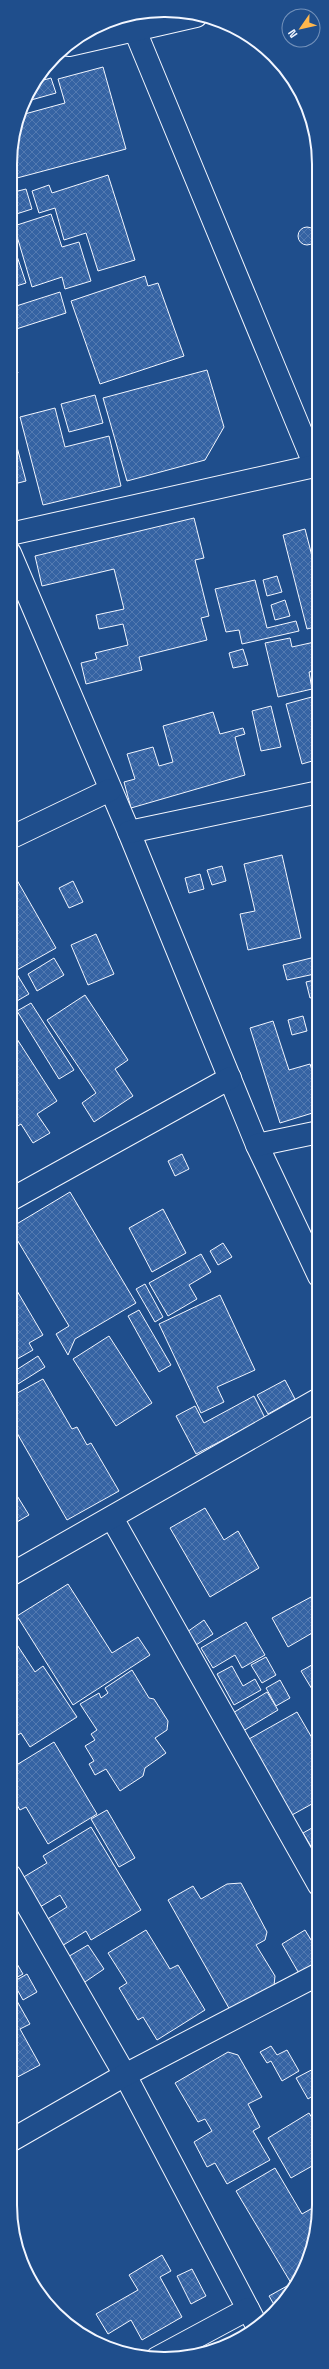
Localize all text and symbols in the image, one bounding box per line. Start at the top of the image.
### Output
north arrow [281,8,321,48]
text: N [285,27,301,41]

